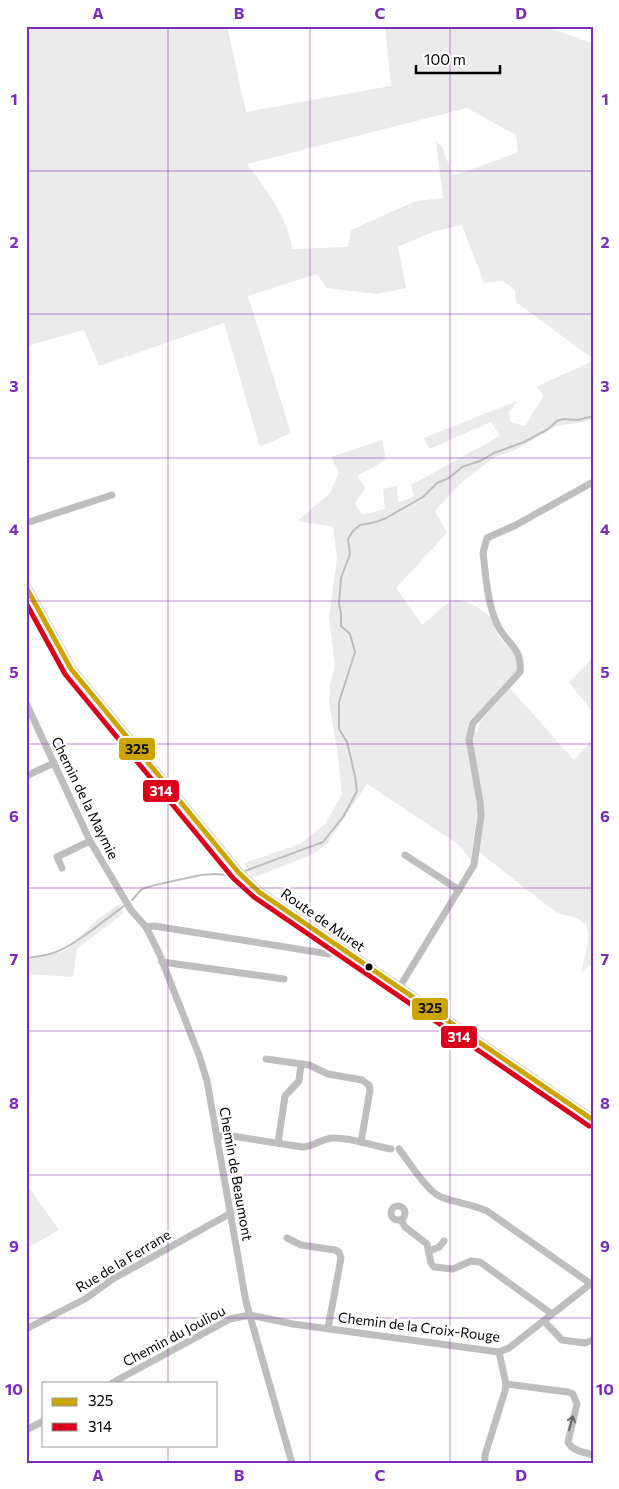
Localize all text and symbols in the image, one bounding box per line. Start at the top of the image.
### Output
text: A [92,3,104,22]
text: B [234,3,245,22]
text: C [375,3,386,22]
text: D [515,3,527,22]
scale bar [416,42,500,74]
text: 100 m [424,50,466,68]
text: 1 [10,89,18,108]
text: 1 [601,89,609,108]
text: 2 [9,232,19,251]
text: 2 [600,232,610,251]
text: 3 [9,376,19,395]
text: 3 [600,376,610,395]
text: 4 [9,519,19,538]
text: 4 [600,519,610,538]
text: 5 [9,662,19,681]
text: 5 [600,662,610,681]
street label: Chemin de la Maymie [48,734,122,862]
line badge: 325 [118,737,156,761]
text: 325 [125,740,149,757]
line badge: 314 [142,779,180,803]
text: 314 [149,782,173,799]
text: 6 [9,806,19,825]
text: 6 [600,806,610,825]
street label: Route de Muret [278,884,369,955]
text: 7 [10,949,19,968]
text: 7 [601,949,610,968]
unlabelled marker [364,962,374,972]
line badge: 325 [411,997,449,1021]
text: 325 [418,999,442,1016]
line badge: 314 [440,1025,478,1049]
text: 314 [447,1028,471,1045]
text: 8 [9,1093,19,1112]
text: 8 [600,1093,610,1112]
street label: Chemin de Beaumont [216,1106,257,1242]
street label: Rue de la Ferrane [72,1226,173,1296]
text: 9 [9,1236,19,1255]
text: 9 [600,1236,610,1255]
street label: Chemin du Jouliou [120,1301,228,1370]
street label: Chemin de la Croix-Rouge [337,1308,501,1345]
text: 10 [5,1379,23,1398]
text: 10 [596,1379,614,1398]
legend [42,1382,218,1446]
text: 325 [88,1391,113,1409]
one-way arrow [567,1416,577,1432]
text: 314 [88,1417,112,1435]
text: A [92,1465,104,1484]
text: B [234,1465,245,1484]
text: C [375,1465,386,1484]
text: D [515,1465,527,1484]

